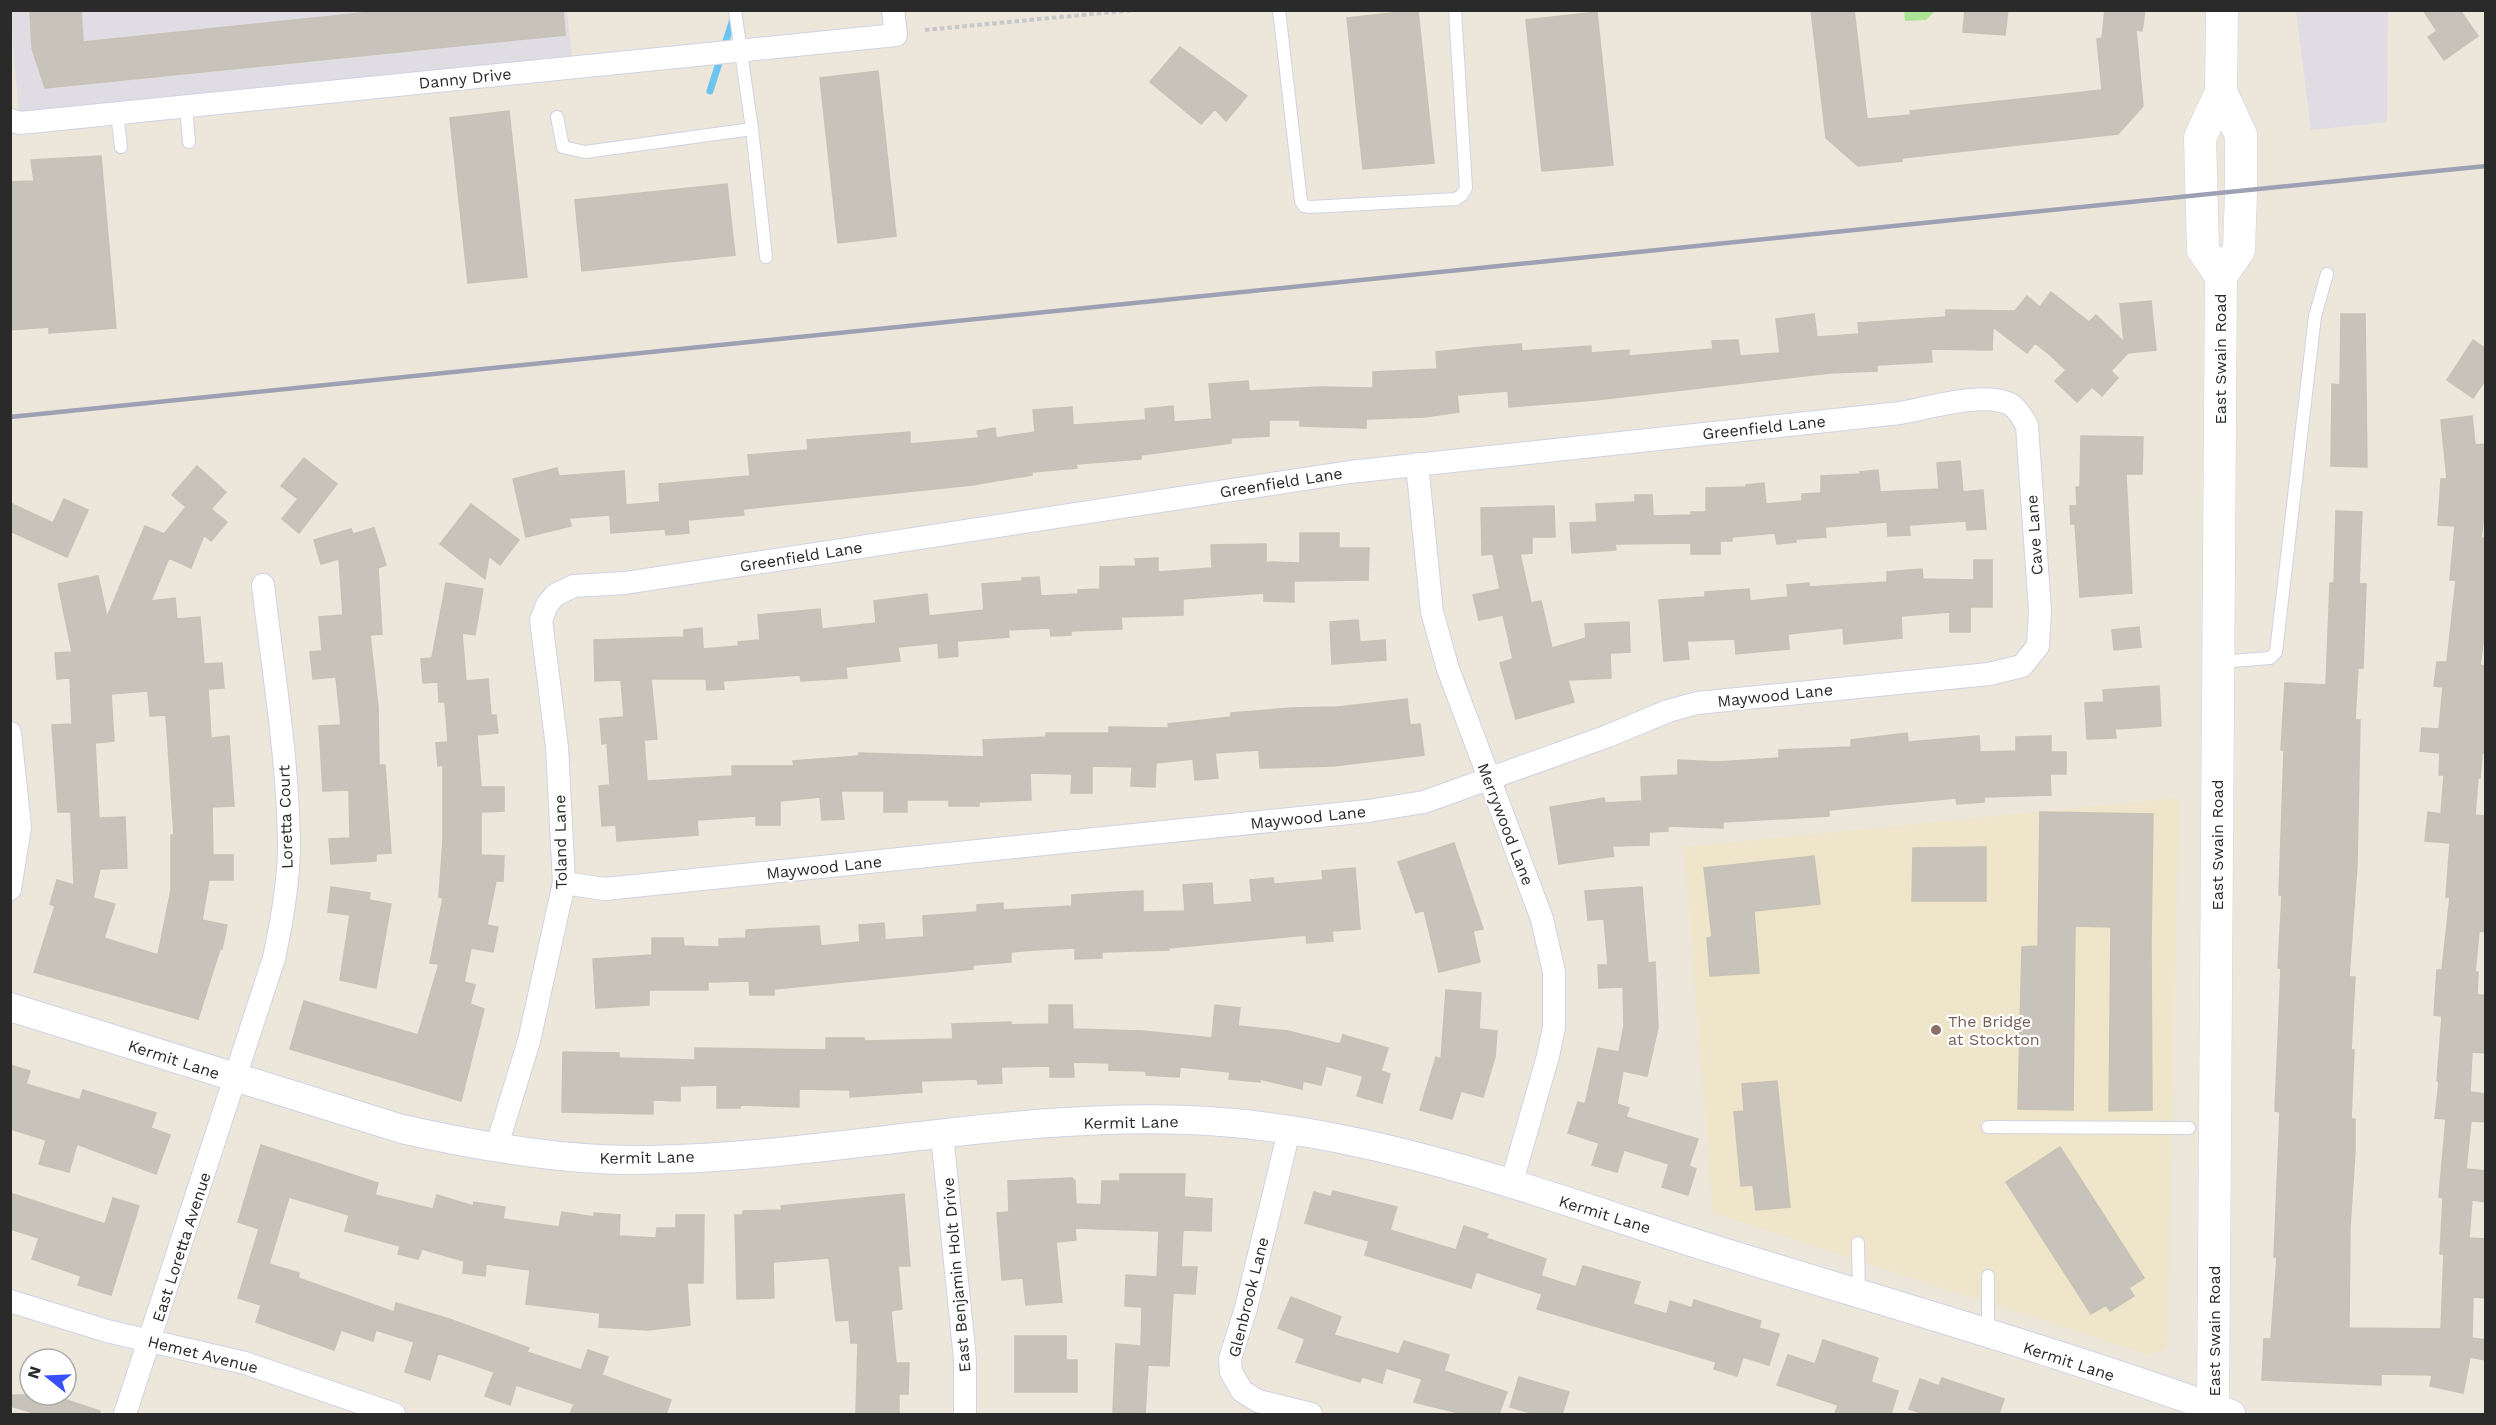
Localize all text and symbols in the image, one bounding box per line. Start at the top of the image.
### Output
street label: Danny Drive [418,64,512,93]
street label: East Swain Road [2211,293,2230,425]
street label: Greenfield Lane [1701,412,1827,443]
street label: Greenfield Lane [1218,463,1344,502]
street label: Cave Lane [2022,494,2047,576]
street label: Greenfield Lane [738,537,864,576]
street label: Maywood Lane [1716,680,1834,711]
street label: Merrywood Lane [1473,760,1538,888]
street label: Loretta Court [274,764,297,869]
street label: East Swain Road [2208,779,2227,911]
street label: Toland Lane [550,795,571,889]
street label: Maywood Lane [1249,802,1367,833]
street label: Maywood Lane [765,852,883,883]
place label: The Bridge at Stockton [1948,1012,2040,1049]
marker: The Bridge at Stockton [1929,1023,1943,1037]
street label: Kermit Lane [126,1036,222,1083]
street label: Kermit Lane [1083,1112,1179,1133]
street label: Kermit Lane [599,1147,695,1168]
street label: East Loretta Avenue [148,1170,215,1325]
street label: East Benjamin Holt Drive [939,1177,974,1373]
street label: Kermit Lane [1557,1192,1653,1237]
street label: Glenbrook Lane [1224,1235,1273,1359]
street label: East Swain Road [2205,1265,2224,1397]
street label: Hemet Avenue [146,1332,260,1377]
street label: Kermit Lane [2021,1338,2117,1385]
north arrow [18,1347,78,1407]
text: N [23,1364,45,1381]

